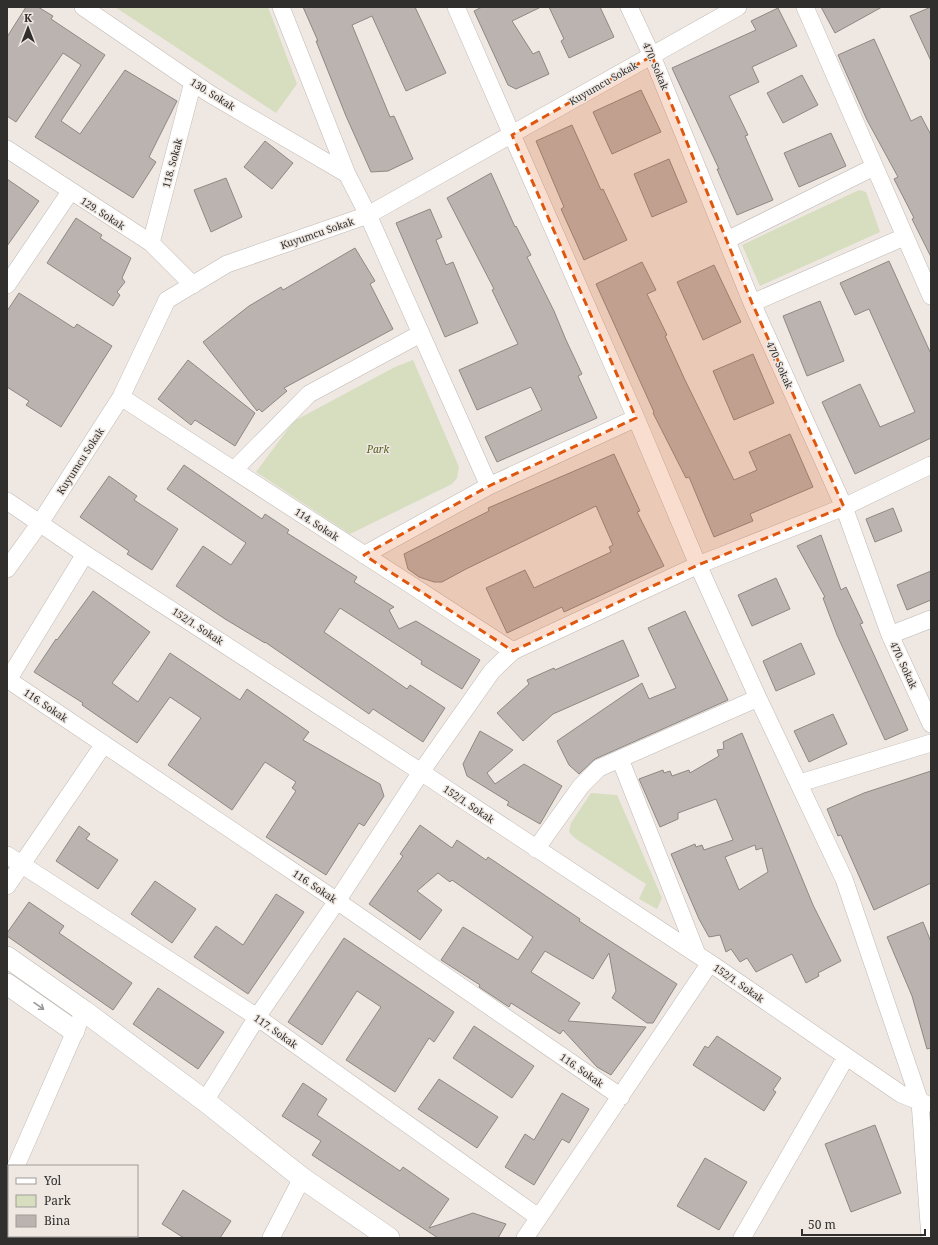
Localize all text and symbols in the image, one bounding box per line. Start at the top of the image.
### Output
north arrow [8,8,48,48]
text: K [24,10,33,25]
street label: 470. Sokak [640,40,672,92]
street label: Kuyumcu Sokak [566,58,640,108]
street label: 130. Sokak [188,75,238,113]
street label: 118. Sokak [159,137,185,189]
street label: 129. Sokak [78,193,128,233]
street label: Kuyumcu Sokak [278,214,356,252]
street label: 470. Sokak [763,339,797,391]
street label: Kuyumcu Sokak [53,425,107,497]
park label: Park [366,442,389,456]
street label: 114. Sokak [292,504,342,544]
street label: 152/1. Sokak [169,604,227,648]
street label: 470. Sokak [887,639,921,691]
street label: 116. Sokak [21,685,71,725]
street label: 152/1. Sokak [441,782,497,826]
street label: 116. Sokak [290,866,340,906]
street label: 152/1. Sokak [711,960,767,1006]
one-way arrow [33,1002,44,1010]
street label: 117. Sokak [251,1011,301,1051]
street label: 116. Sokak [557,1050,607,1090]
legend [8,1165,138,1237]
text: Yol [43,1172,62,1189]
text: Park [44,1192,72,1209]
scale bar [802,1211,925,1237]
text: Bina [44,1212,70,1229]
text: 50 m [808,1216,836,1233]

